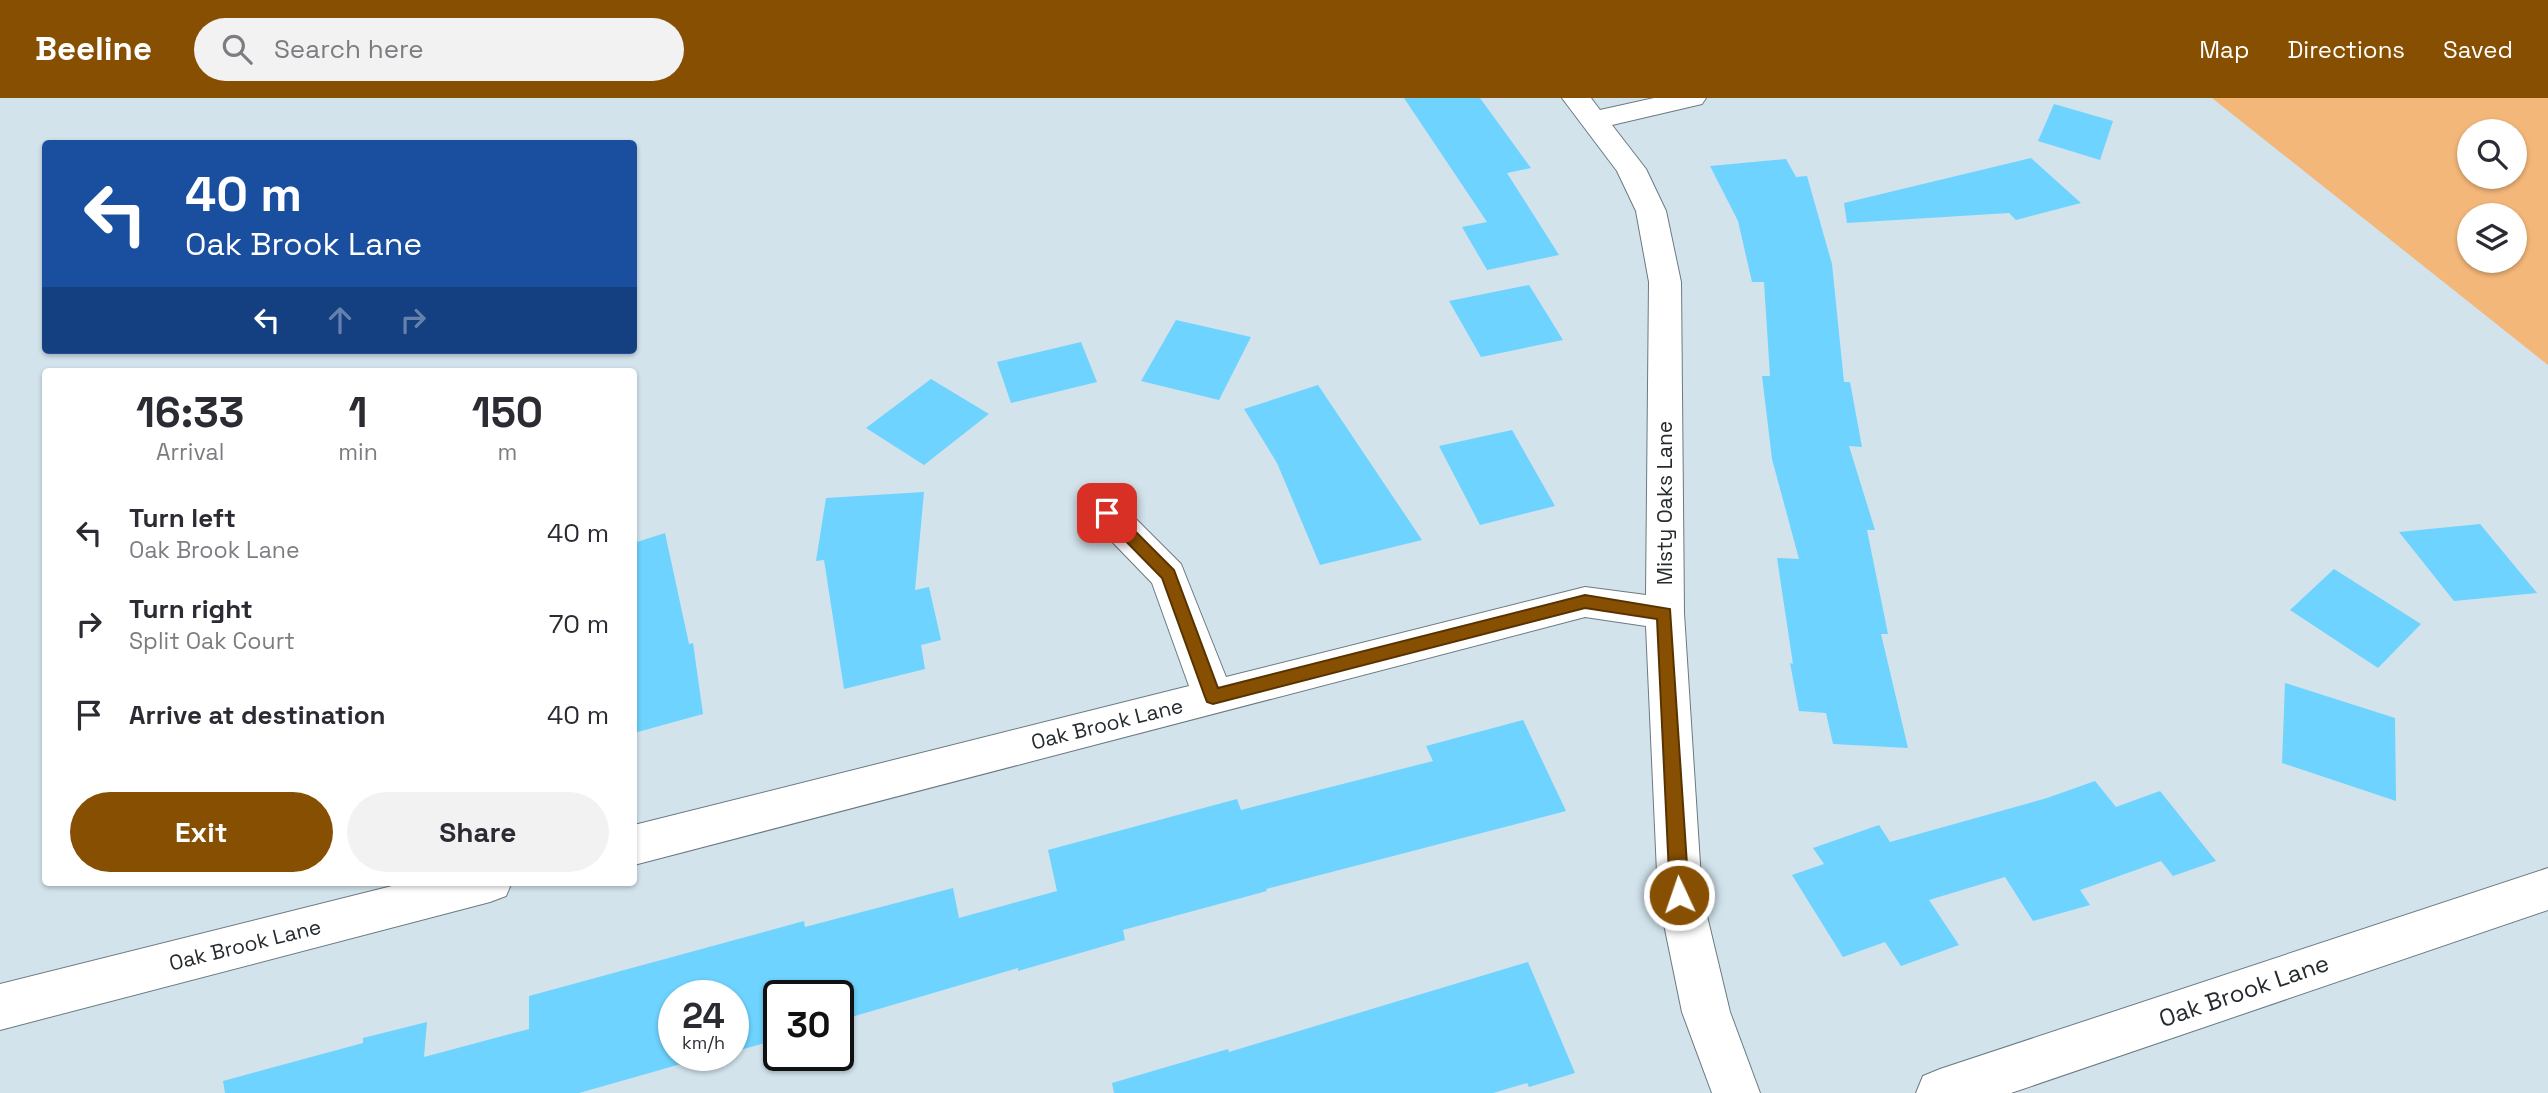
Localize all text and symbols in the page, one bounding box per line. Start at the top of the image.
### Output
search box [194,18,684,81]
text: Beeline [35,28,152,70]
icon: search [218,30,256,68]
text: Search here [274,32,424,66]
text: Map [2199,34,2249,65]
text: Directions [2287,34,2405,65]
text: Saved [2443,34,2513,65]
map controls [2457,119,2527,273]
button: search [2457,119,2527,189]
text: 40 m [185,163,302,225]
icon: left [70,168,161,259]
button: layers [2457,203,2527,273]
text: Oak Brook Lane [185,224,422,264]
icon: left [248,301,286,339]
icon: ahead [321,301,359,339]
icon: right [394,301,432,339]
text: 16:33 [136,386,244,439]
text: 1 [349,386,368,439]
text: 150 [472,386,543,439]
street label: Misty Oaks Lane [1651,421,1678,585]
text: Arrival [156,437,224,467]
text: min [338,437,378,467]
text: m [497,437,517,467]
pin [1077,483,1137,543]
icon: arrive [1088,494,1126,532]
text: Turn left [129,501,236,535]
icon: left [70,514,108,552]
text: 40 m [547,516,609,550]
text: Oak Brook Lane [129,535,300,565]
text: Turn right [129,592,253,626]
icon: right [70,605,108,643]
text: 70 m [549,607,609,641]
text: Split Oak Court [129,626,295,656]
street label: Oak Brook Lane [1028,692,1186,755]
icon: arrive [70,696,108,734]
text: Arrive at destination [129,698,386,732]
text: 40 m [547,698,609,732]
button: Exit [70,792,333,872]
button: Share [347,792,609,872]
position arrow [1642,858,1716,932]
street label: Oak Brook Lane [166,913,324,976]
street label: Oak Brook Lane [2155,947,2333,1034]
speed limit sign: 30 [763,980,854,1071]
text: 24 [682,994,725,1038]
text: km/h [682,1031,725,1054]

